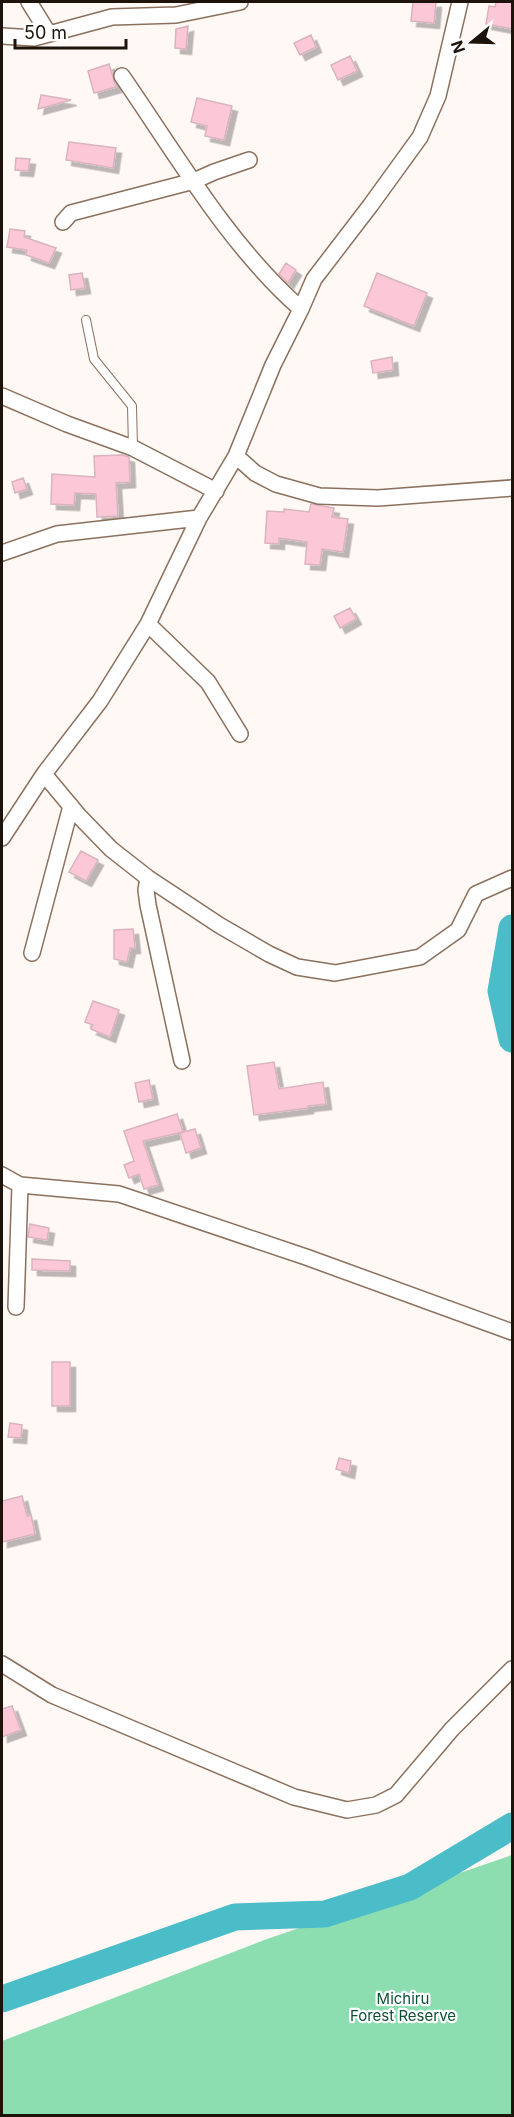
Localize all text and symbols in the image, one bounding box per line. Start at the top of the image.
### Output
scale bar [15,12,126,50]
north arrow [442,12,502,72]
text: 50 m [24,22,67,43]
text: N [446,38,469,56]
park label: Michiru Forest Reserve [350,1989,456,2025]

